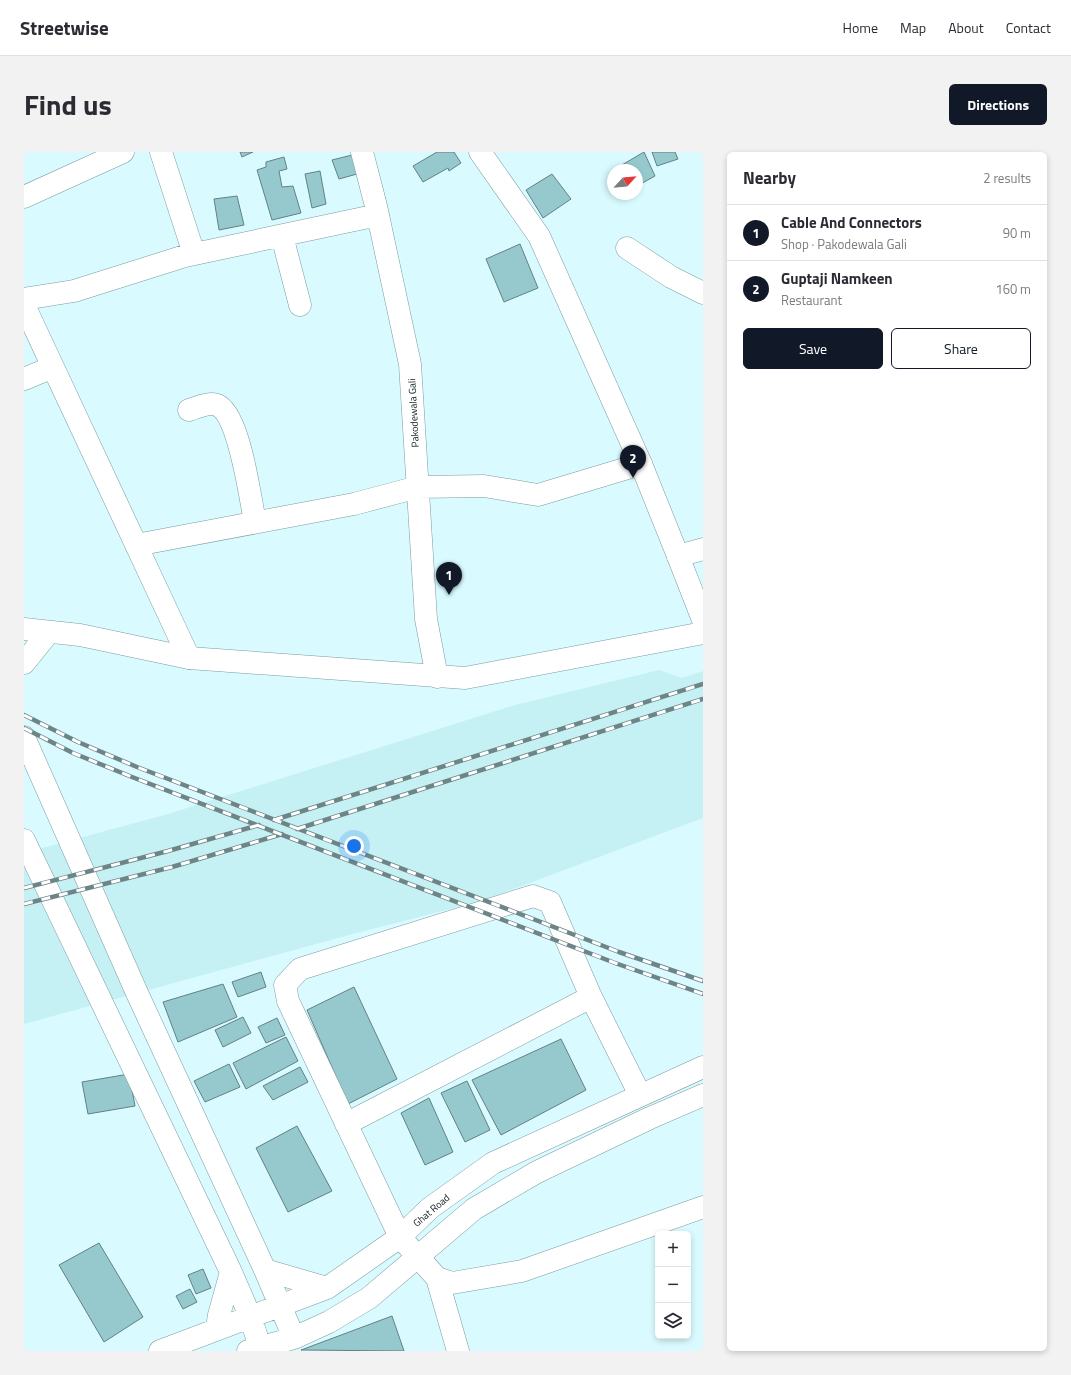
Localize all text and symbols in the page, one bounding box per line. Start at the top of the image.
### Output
text: Streetwise [20,13,109,42]
text: Home [843,17,878,38]
text: Map [900,17,926,38]
text: About [948,17,984,38]
text: Contact [1006,17,1051,38]
text: Find us [24,83,112,126]
button: Directions [949,84,1047,125]
north arrow [607,164,643,200]
text: Nearby [743,165,796,191]
text: 2 results [983,168,1031,188]
text: Cable And Connectors [781,211,922,234]
text: 1 [752,223,760,243]
text: 90 m [1003,223,1031,243]
text: Shop · Pakodewala Gali [781,234,907,254]
text: Guptaji Namkeen [781,267,893,290]
text: 2 [752,279,760,299]
text: 160 m [995,279,1031,299]
text: Restaurant [781,290,842,310]
button: Save [743,328,883,369]
button: Share [891,328,1031,369]
street label: Pakodewala Gali [404,378,423,448]
pin: 2 [620,445,646,478]
pin: 1 [436,562,462,595]
your location [344,836,364,856]
street label: Ghat Road [410,1191,453,1230]
map controls [655,1231,691,1339]
button: + [655,1231,691,1267]
button: − [655,1267,691,1303]
button: layers [655,1303,691,1339]

